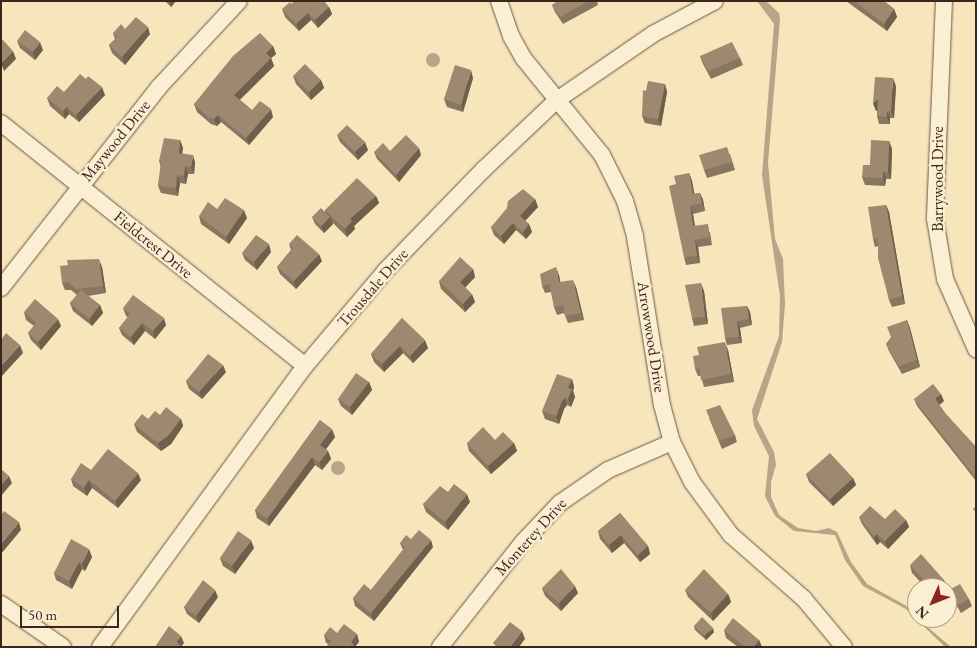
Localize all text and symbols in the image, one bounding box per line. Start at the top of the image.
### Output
street label: Maywood Drive [77,96,155,186]
street label: Barrywood Drive [928,126,948,232]
street label: Fieldcrest Drive [110,207,196,283]
street label: Trousdale Drive [334,245,412,331]
street label: Arrowwood Drive [633,280,669,394]
street label: Monterey Drive [491,494,571,580]
north arrow [907,578,957,628]
scale bar [22,596,121,628]
text: N [912,602,932,623]
text: 50 m [28,605,57,624]

